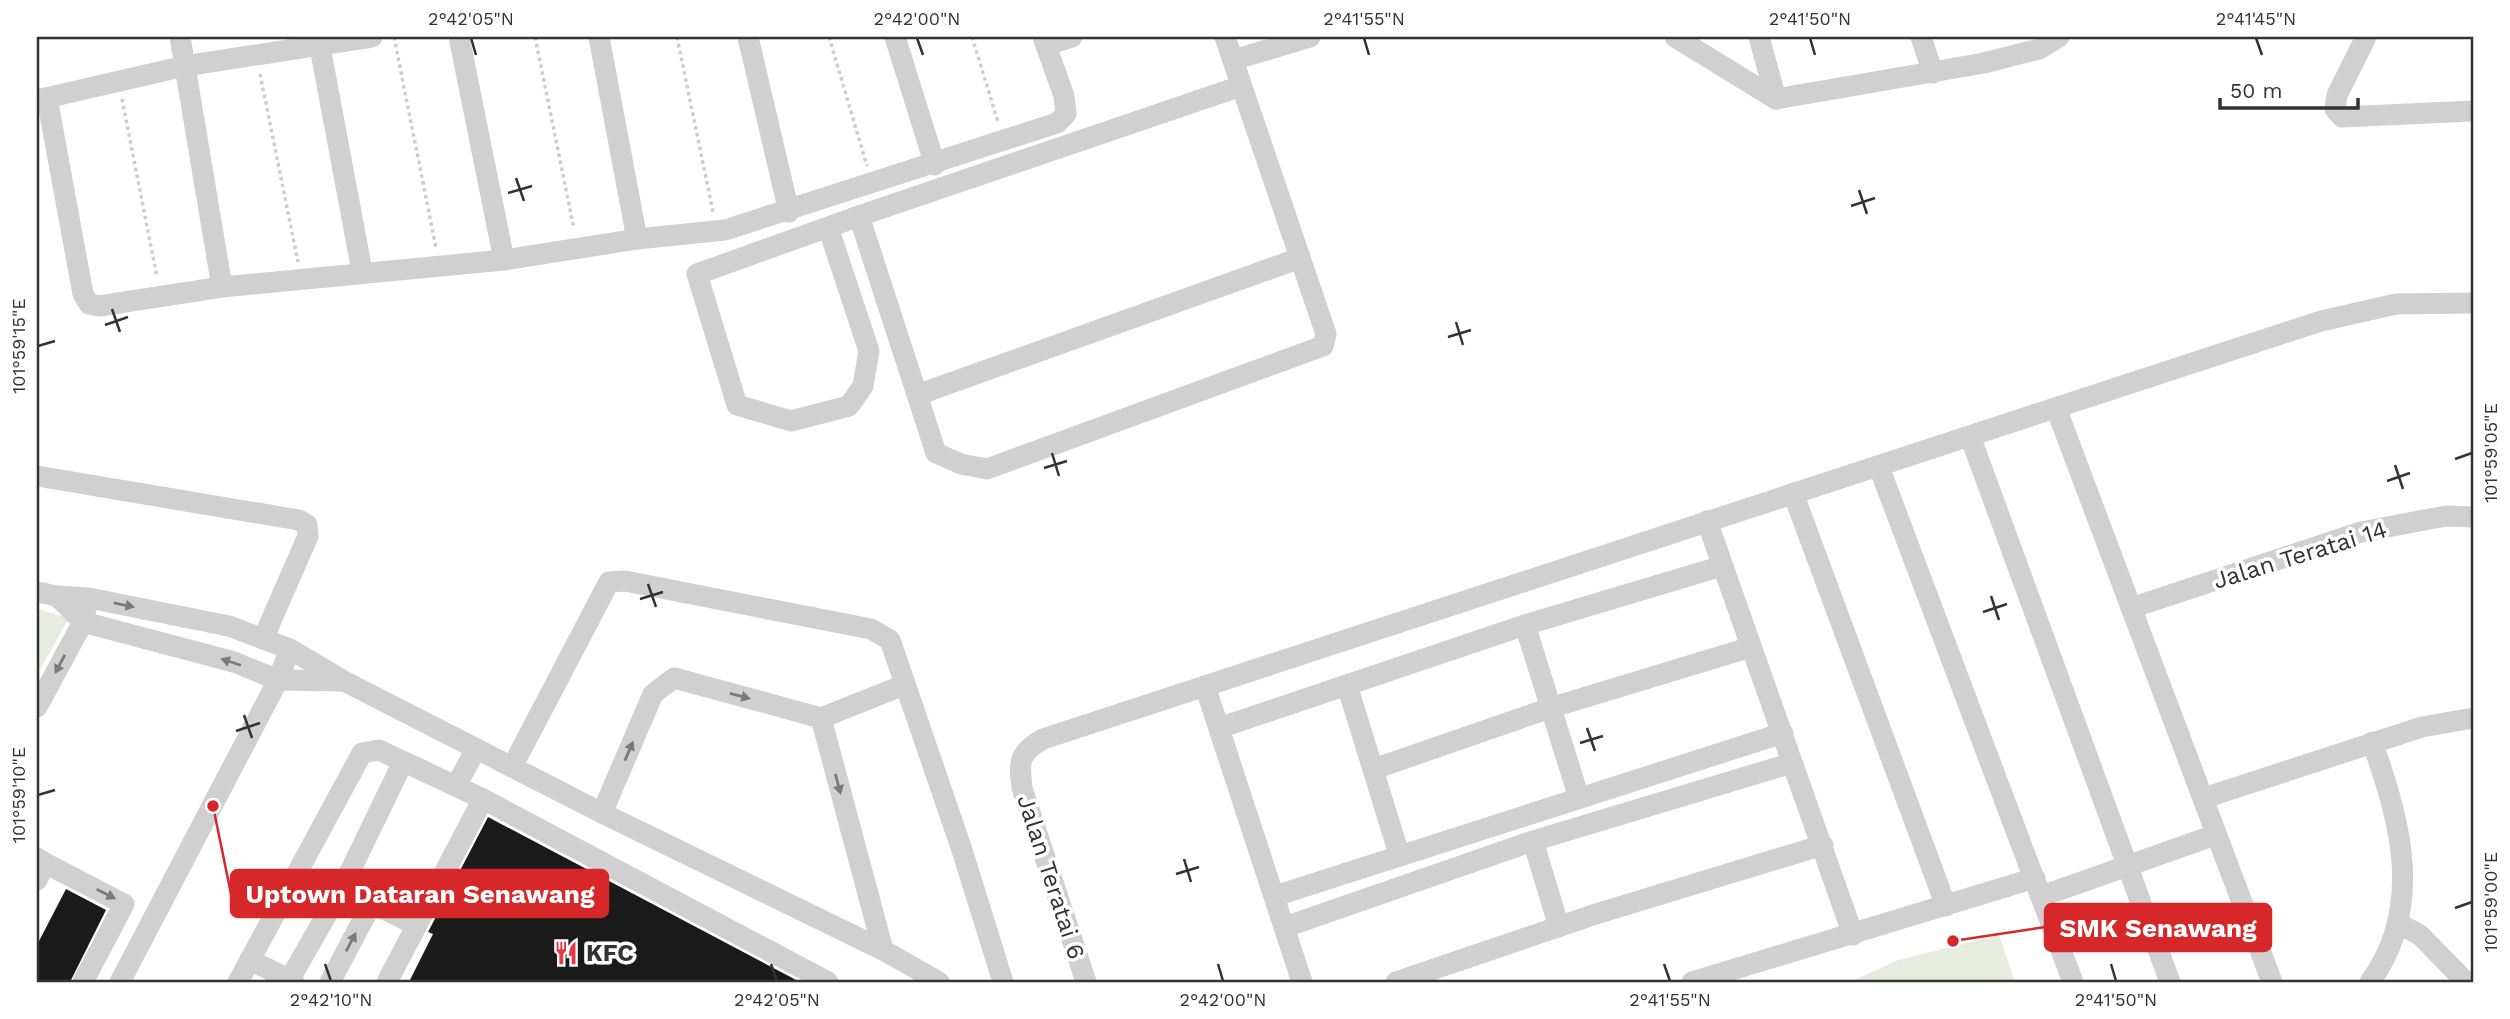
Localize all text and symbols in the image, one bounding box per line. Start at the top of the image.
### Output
text: 2°42'05"N [428,8,514,29]
text: 2°42'00"N [874,8,960,29]
text: 2°41'55"N [1323,8,1405,29]
text: 2°41'50"N [1769,8,1851,29]
text: 2°41'45"N [2216,8,2296,29]
scale bar [2220,66,2358,110]
text: 50 m [2230,78,2282,103]
text: 101°59'15"E [8,298,29,394]
text: 101°59'05"E [2480,403,2501,503]
street label: Jalan Teratai 14 [2210,515,2390,595]
one-way arrow [113,600,135,611]
one-way arrow [54,655,66,675]
one-way arrow [220,656,241,666]
one-way arrow [729,691,751,702]
one-way arrow [623,740,634,761]
text: 101°59'10"E [8,747,29,843]
one-way arrow [833,773,844,795]
street label: Jalan Teratai 6 [1011,791,1091,963]
text: 101°59'00"E [2480,852,2501,952]
callout: Uptown Dataran Senawang [231,870,608,917]
text: Uptown Dataran Senawang [246,879,595,909]
one-way arrow [96,889,116,900]
callout: SMK Senawang [2045,904,2271,951]
text: SMK Senawang [2059,913,2257,943]
one-way arrow [345,933,357,952]
restaurant icon: KFC [552,939,580,967]
place label: KFC [586,939,634,967]
text: 2°42'10"N [290,989,372,1010]
text: 2°42'05"N [734,989,820,1010]
text: 2°42'00"N [1180,989,1266,1010]
text: 2°41'55"N [1629,989,1711,1010]
text: 2°41'50"N [2075,989,2157,1010]

